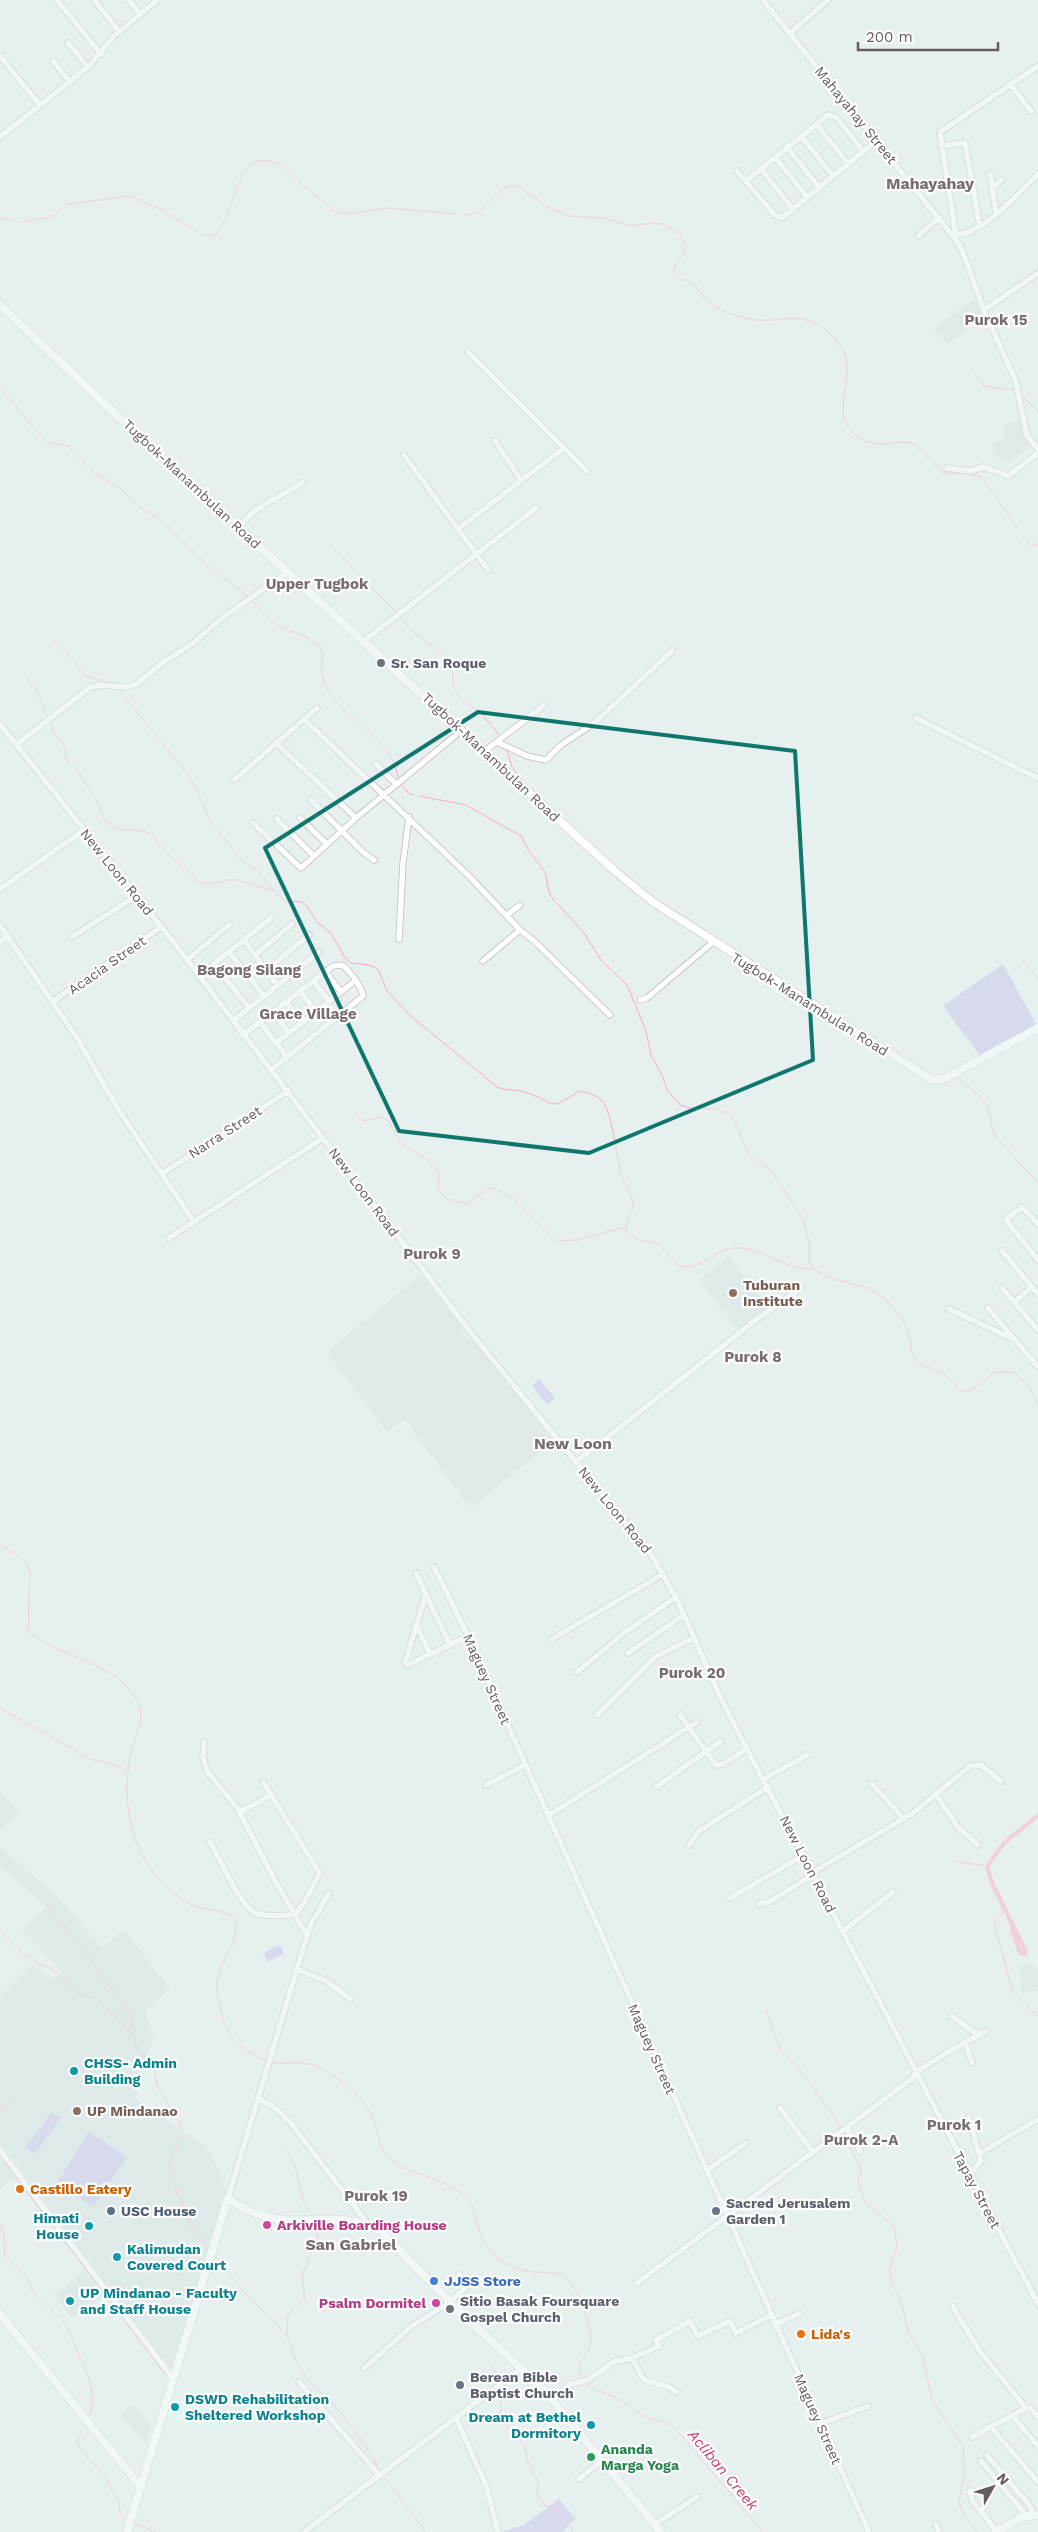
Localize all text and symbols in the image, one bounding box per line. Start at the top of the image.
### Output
scale bar [858,20,998,52]
text: 200 m [866,28,913,46]
street label: Mahayahay Street [812,63,900,167]
district label: Mahayahay [886,174,975,193]
district label: Purok 15 [964,311,1028,329]
street label: Tugbok-Manambulan Road [120,416,264,552]
district label: Upper Tugbok [266,575,369,593]
place label: Sr. San Roque [391,655,486,671]
marker: Sr. San Roque [375,657,387,669]
street label: Tugbok-Manambulan Road [419,689,563,825]
street label: New Loon Road [77,825,157,919]
street label: Acacia Street [65,932,149,998]
street label: Tugbok-Manambulan Road [729,949,891,1059]
district label: Bagong Silang [197,961,302,979]
district label: Grace Village [259,1005,357,1023]
street label: Narra Street [185,1102,265,1162]
street label: New Loon Road [325,1145,403,1239]
district label: Purok 9 [403,1245,461,1263]
place label: Tuburan Institute [743,1277,803,1309]
marker: Tuburan Institute [727,1287,739,1299]
district label: Purok 8 [724,1348,782,1366]
district label: New Loon [534,1434,612,1453]
street label: New Loon Road [575,1463,655,1557]
street label: Maguey Street [460,1631,514,1727]
district label: Purok 20 [659,1664,725,1682]
street label: New Loon Road [777,1813,839,1915]
street label: Maguey Street [625,2001,679,2097]
place label: CHSS- Admin Building [84,2055,177,2087]
marker: CHSS- Admin Building [68,2065,80,2077]
place label: UP Mindanao [87,2103,178,2119]
marker: UP Mindanao [71,2105,83,2117]
district label: Purok 1 [927,2116,981,2134]
district label: Purok 2-A [824,2131,899,2149]
street label: Tapay Street [950,2149,1004,2231]
place label: Castillo Eatery [30,2181,132,2197]
marker: Castillo Eatery [14,2183,26,2195]
district label: Purok 19 [344,2187,408,2205]
place label: Sacred Jerusalem Garden 1 [726,2195,850,2227]
place label: USC House [121,2203,196,2219]
marker: USC House [105,2205,117,2217]
marker: Sacred Jerusalem Garden 1 [710,2205,722,2217]
place label: Himati House [33,2210,79,2242]
place label: Arkiville Boarding House [277,2217,447,2233]
marker: Arkiville Boarding House [261,2219,273,2231]
marker: Himati House [83,2220,95,2232]
district label: San Gabriel [306,2235,397,2254]
place label: Kalimudan Covered Court [127,2241,226,2273]
marker: Kalimudan Covered Court [111,2251,123,2263]
place label: JJSS Store [444,2273,521,2289]
marker: JJSS Store [428,2275,440,2287]
place label: UP Mindanao - Faculty and Staff House [80,2285,237,2317]
place label: Sitio Basak Foursquare Gospel Church [460,2293,619,2325]
marker: UP Mindanao - Faculty and Staff House [64,2295,76,2307]
place label: Psalm Dormitel [319,2295,426,2311]
marker: Psalm Dormitel [430,2297,442,2309]
marker: Sitio Basak Foursquare Gospel Church [444,2303,456,2315]
place label: Lida's [811,2326,851,2342]
marker: Lida's [795,2328,807,2340]
place label: Berean Bible Baptist Church [470,2369,574,2401]
street label: Maguey Street [791,2371,845,2467]
marker: Berean Bible Baptist Church [454,2379,466,2391]
place label: DSWD Rehabilitation Sheltered Workshop [185,2391,329,2423]
marker: DSWD Rehabilitation Sheltered Workshop [169,2401,181,2413]
place label: Dream at Bethel Dormitory [468,2409,581,2441]
marker: Dream at Bethel Dormitory [585,2419,597,2431]
water label: Acliban Creek [683,2425,762,2515]
place label: Ananda Marga Yoga [601,2441,680,2473]
marker: Ananda Marga Yoga [585,2451,597,2463]
north arrow [968,2462,1018,2512]
text: N [994,2470,1013,2488]

